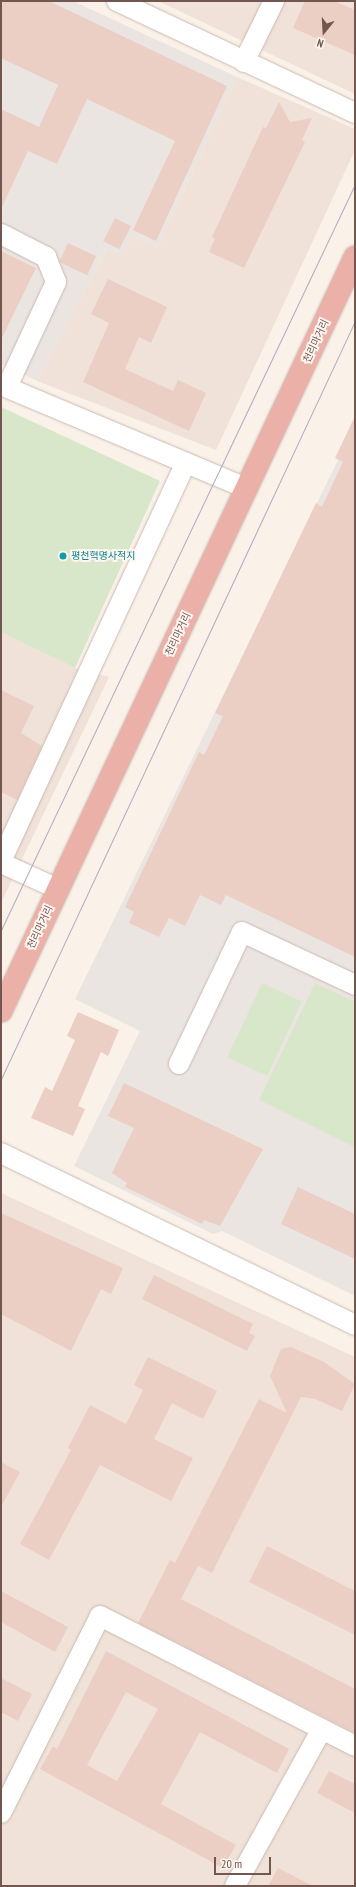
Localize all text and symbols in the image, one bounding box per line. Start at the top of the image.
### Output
north arrow [304,12,344,52]
text: N [315,36,325,51]
street label: 천리마거리 [301,318,331,364]
place label: 평천혁명사적지 [71,550,135,562]
marker: 평천혁명사적지 [58,551,68,561]
street label: 천리마거리 [163,611,193,657]
street label: 천리마거리 [25,904,55,950]
scale bar [216,1849,273,1875]
text: 20 m [221,1856,242,1871]

